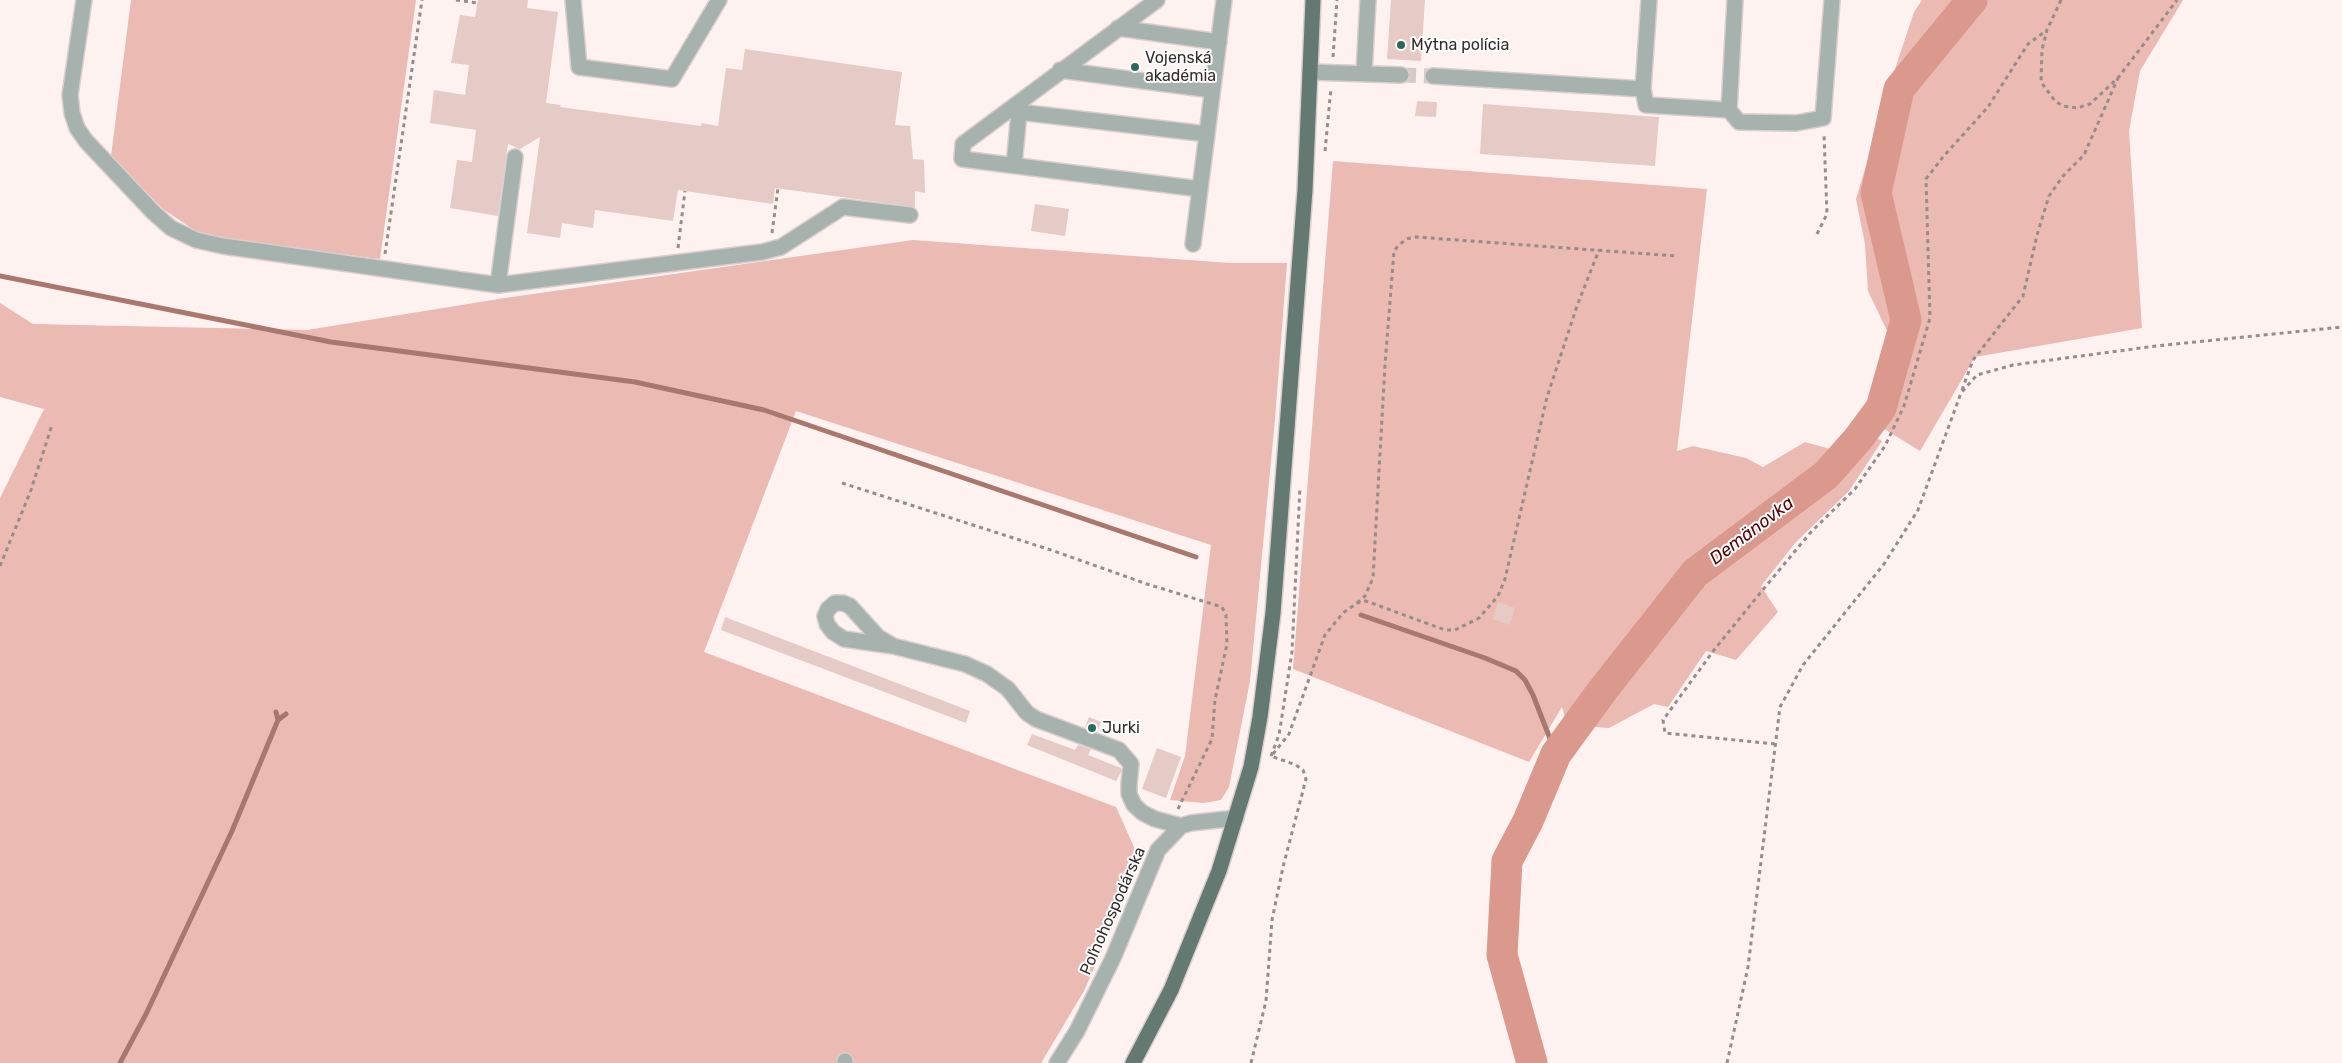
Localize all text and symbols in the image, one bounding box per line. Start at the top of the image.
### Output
place label: Mýtna polícia [1411,35,1509,55]
marker: Mýtna polícia [1395,39,1407,51]
place label: Vojenská akadémia [1145,48,1216,86]
marker: Vojenská akadémia [1129,61,1141,73]
water label: Demänovka [1706,492,1798,570]
place label: Jurki [1102,718,1140,738]
marker: Jurki [1086,722,1098,734]
street label: Poľnohospodárska [1076,844,1150,978]

